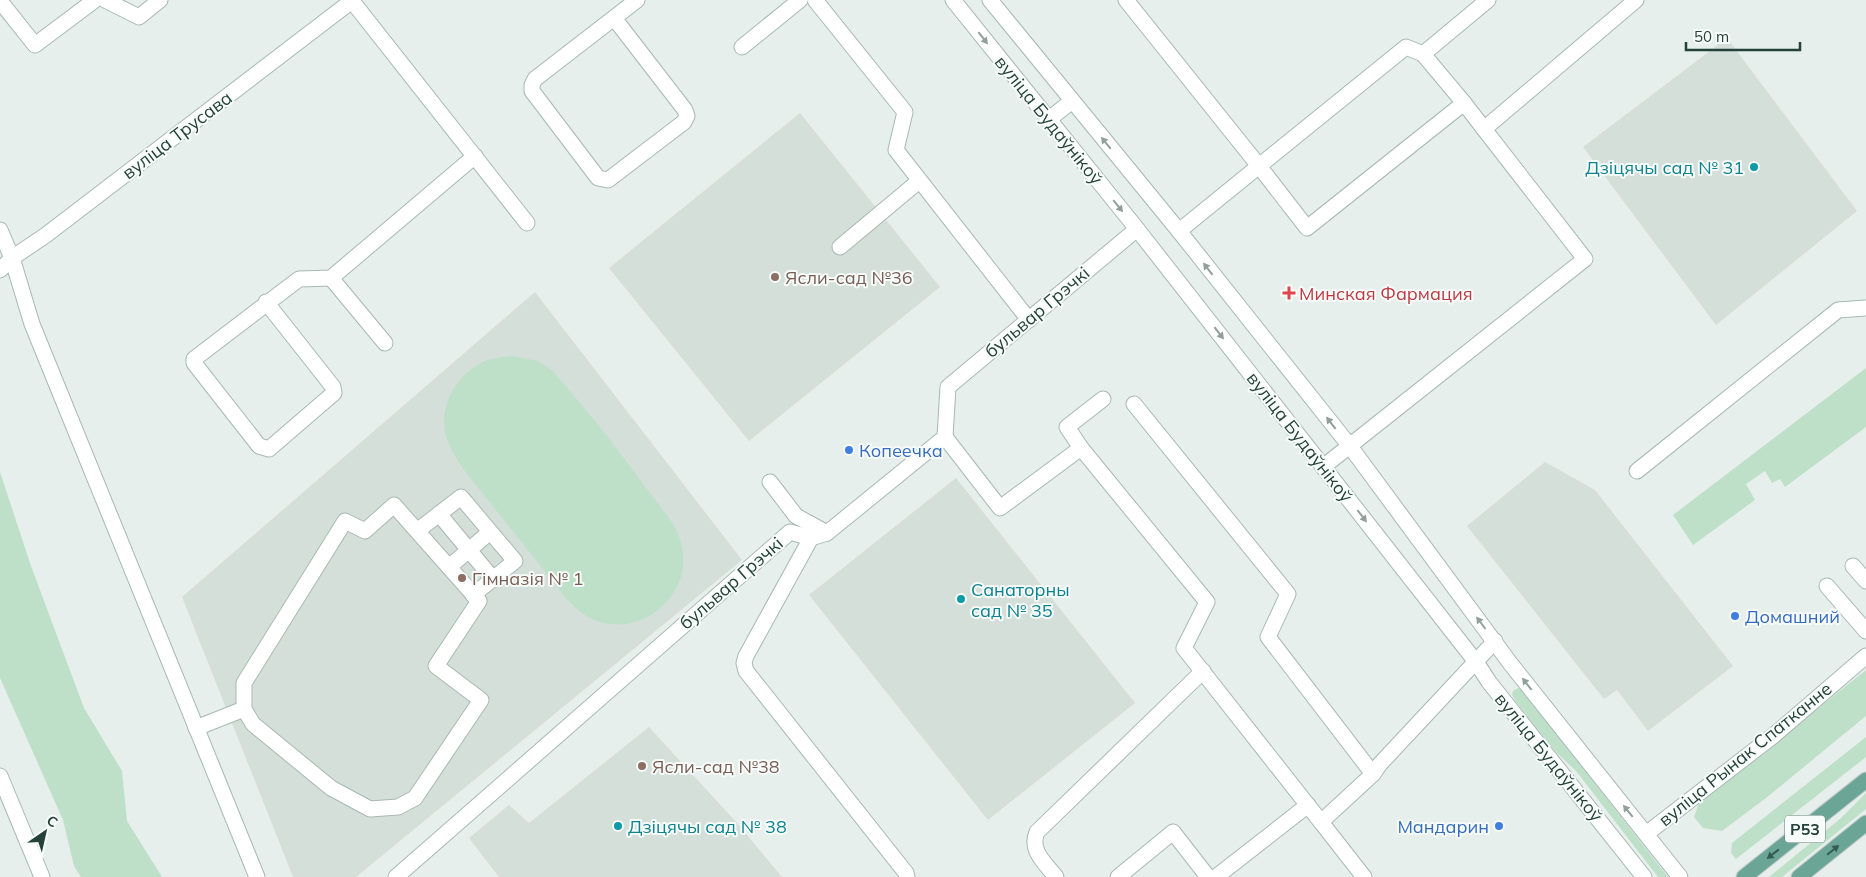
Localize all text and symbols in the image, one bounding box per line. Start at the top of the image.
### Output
scale bar [1686,20,1800,52]
text: 50 m [1694,27,1729,46]
one-way arrow [978,31,988,45]
street label: вуліца Будаўнікоў [990,51,1108,189]
street label: вуліца Трусава [117,86,237,184]
one-way arrow [1100,137,1112,149]
place label: Дзіцячы сад № 31 [1585,156,1744,179]
marker: Дзіцячы сад № 31 [1748,161,1760,173]
one-way arrow [1112,199,1123,212]
street label: бульвар Грэчкі [980,261,1094,363]
one-way arrow [1203,263,1214,276]
place label: Ясли-сад №36 [785,266,913,289]
marker: Ясли-сад №36 [769,271,781,283]
place label: Минская Фармация [1299,282,1473,305]
marker: Минская Фармация [1283,287,1295,299]
one-way arrow [1213,326,1224,339]
street label: вуліца Будаўнікоў [1242,367,1358,507]
one-way arrow [1326,417,1337,430]
place label: Копеечка [859,439,943,462]
marker: Копеечка [843,444,855,456]
one-way arrow [1357,509,1367,523]
street label: бульвар Грэчкі [674,532,788,634]
place label: Гімназія № 1 [472,567,584,590]
marker: Гімназія № 1 [456,572,468,584]
place label: Санаторны сад № 35 [971,578,1070,622]
marker: Санаторны сад № 35 [955,593,967,605]
place label: Домашний [1745,605,1840,628]
marker: Домашний [1729,610,1741,622]
one-way arrow [1476,617,1487,630]
street label: вуліца Рынак Спатканне [1654,677,1836,831]
one-way arrow [1522,678,1533,691]
street label: вуліца Будаўнікоў [1490,688,1608,826]
place label: Ясли-сад №38 [652,755,780,778]
marker: Ясли-сад №38 [636,760,648,772]
one-way arrow [1623,805,1634,818]
north arrow [20,807,70,857]
text: С [43,811,61,831]
place label: Дзіцячы сад № 38 [628,815,787,838]
place label: Мандарин [1397,815,1489,838]
road number: Р53 [1785,816,1825,842]
marker: Дзіцячы сад № 38 [612,820,624,832]
marker: Мандарин [1493,820,1505,832]
one-way arrow [1826,844,1839,855]
one-way arrow [1767,849,1780,860]

